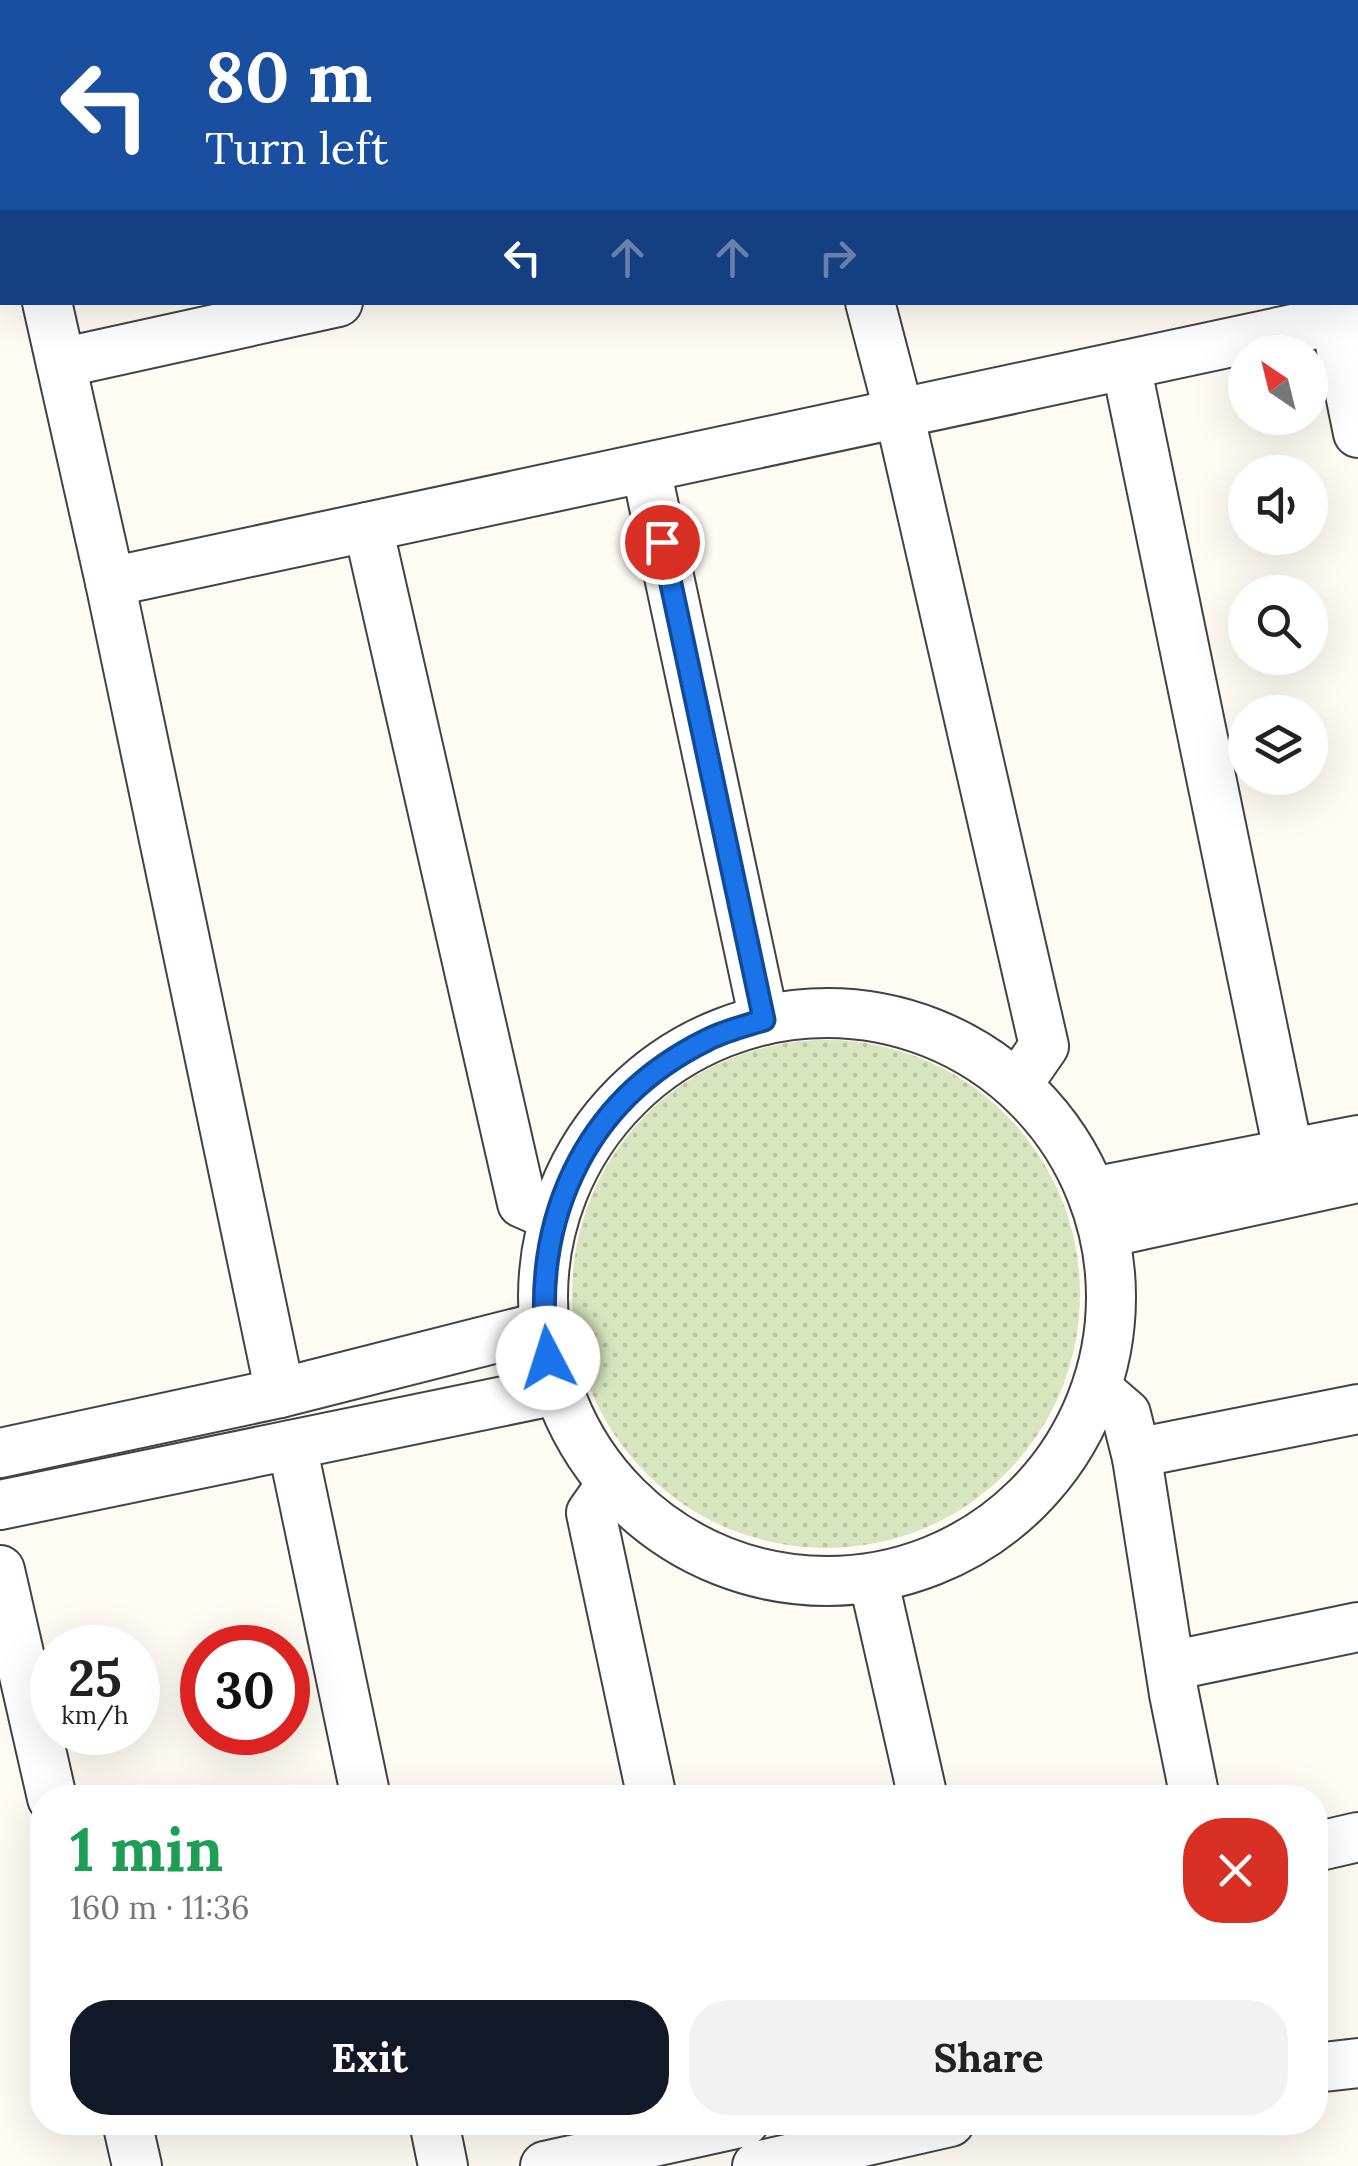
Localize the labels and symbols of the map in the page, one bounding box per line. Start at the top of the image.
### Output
north arrow [1228,335,1328,435]
pin [620,500,705,585]
position arrow [496,1306,600,1410]
speed limit sign: 30 [180,1625,310,1755]

